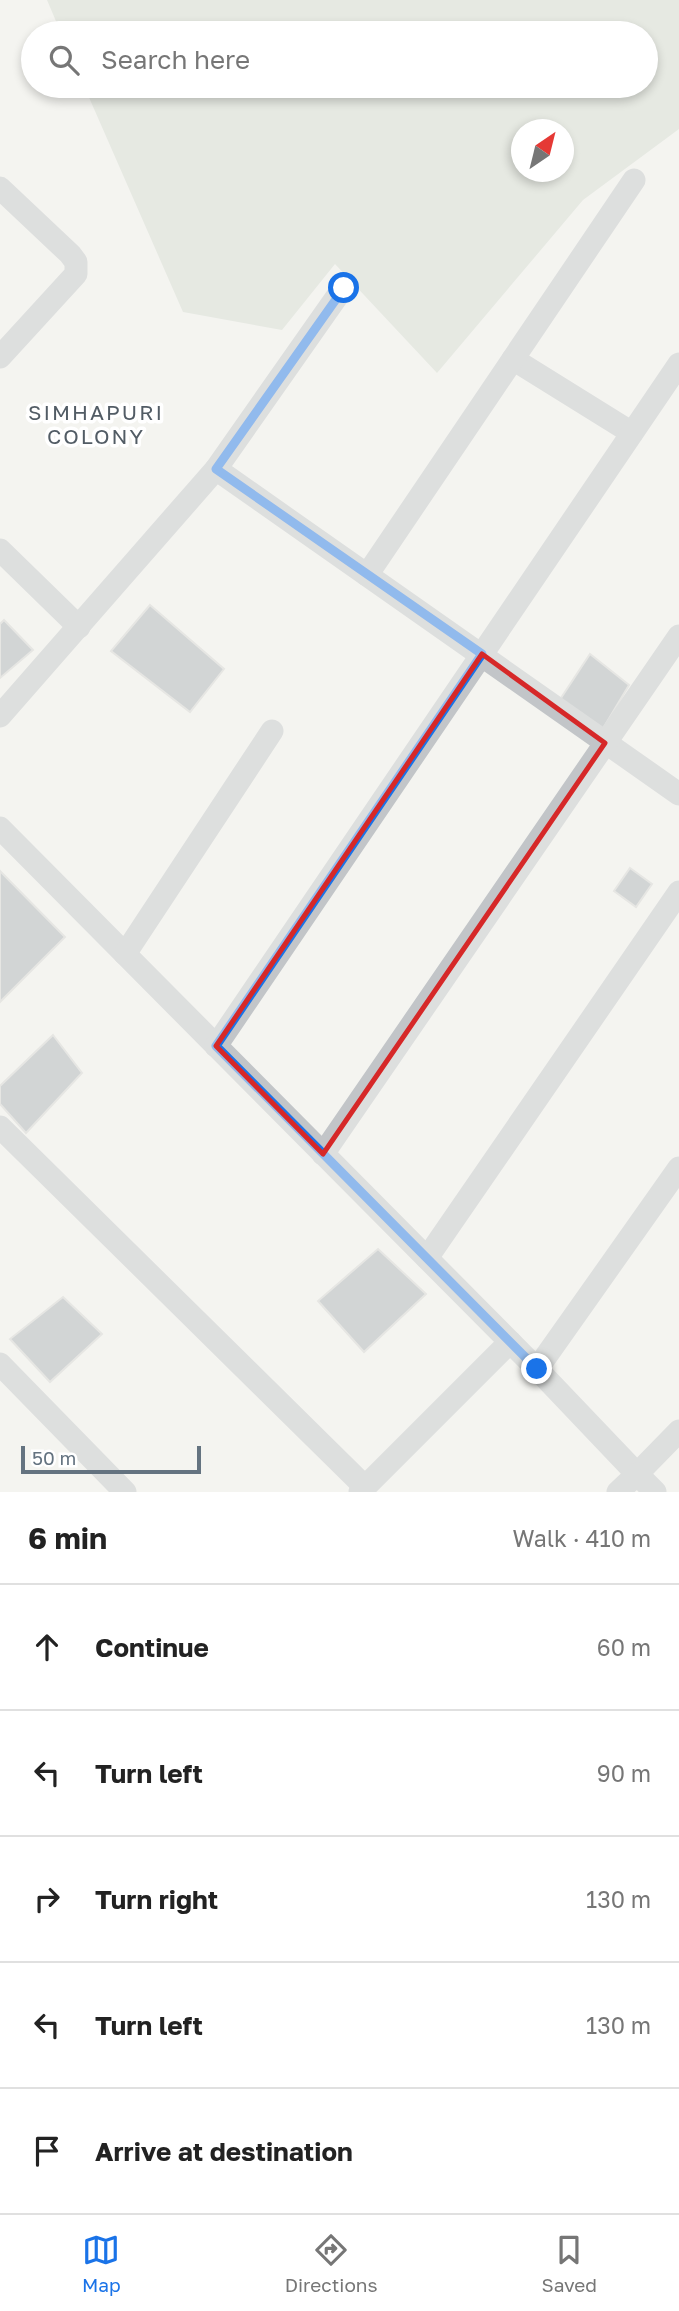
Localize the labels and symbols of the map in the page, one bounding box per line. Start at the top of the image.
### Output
north arrow [511,119,574,182]
route start [328,272,359,303]
district label: SIMHAPURI COLONY [28,399,164,449]
route end [521,1353,552,1384]
scale bar [21,1443,201,1475]

